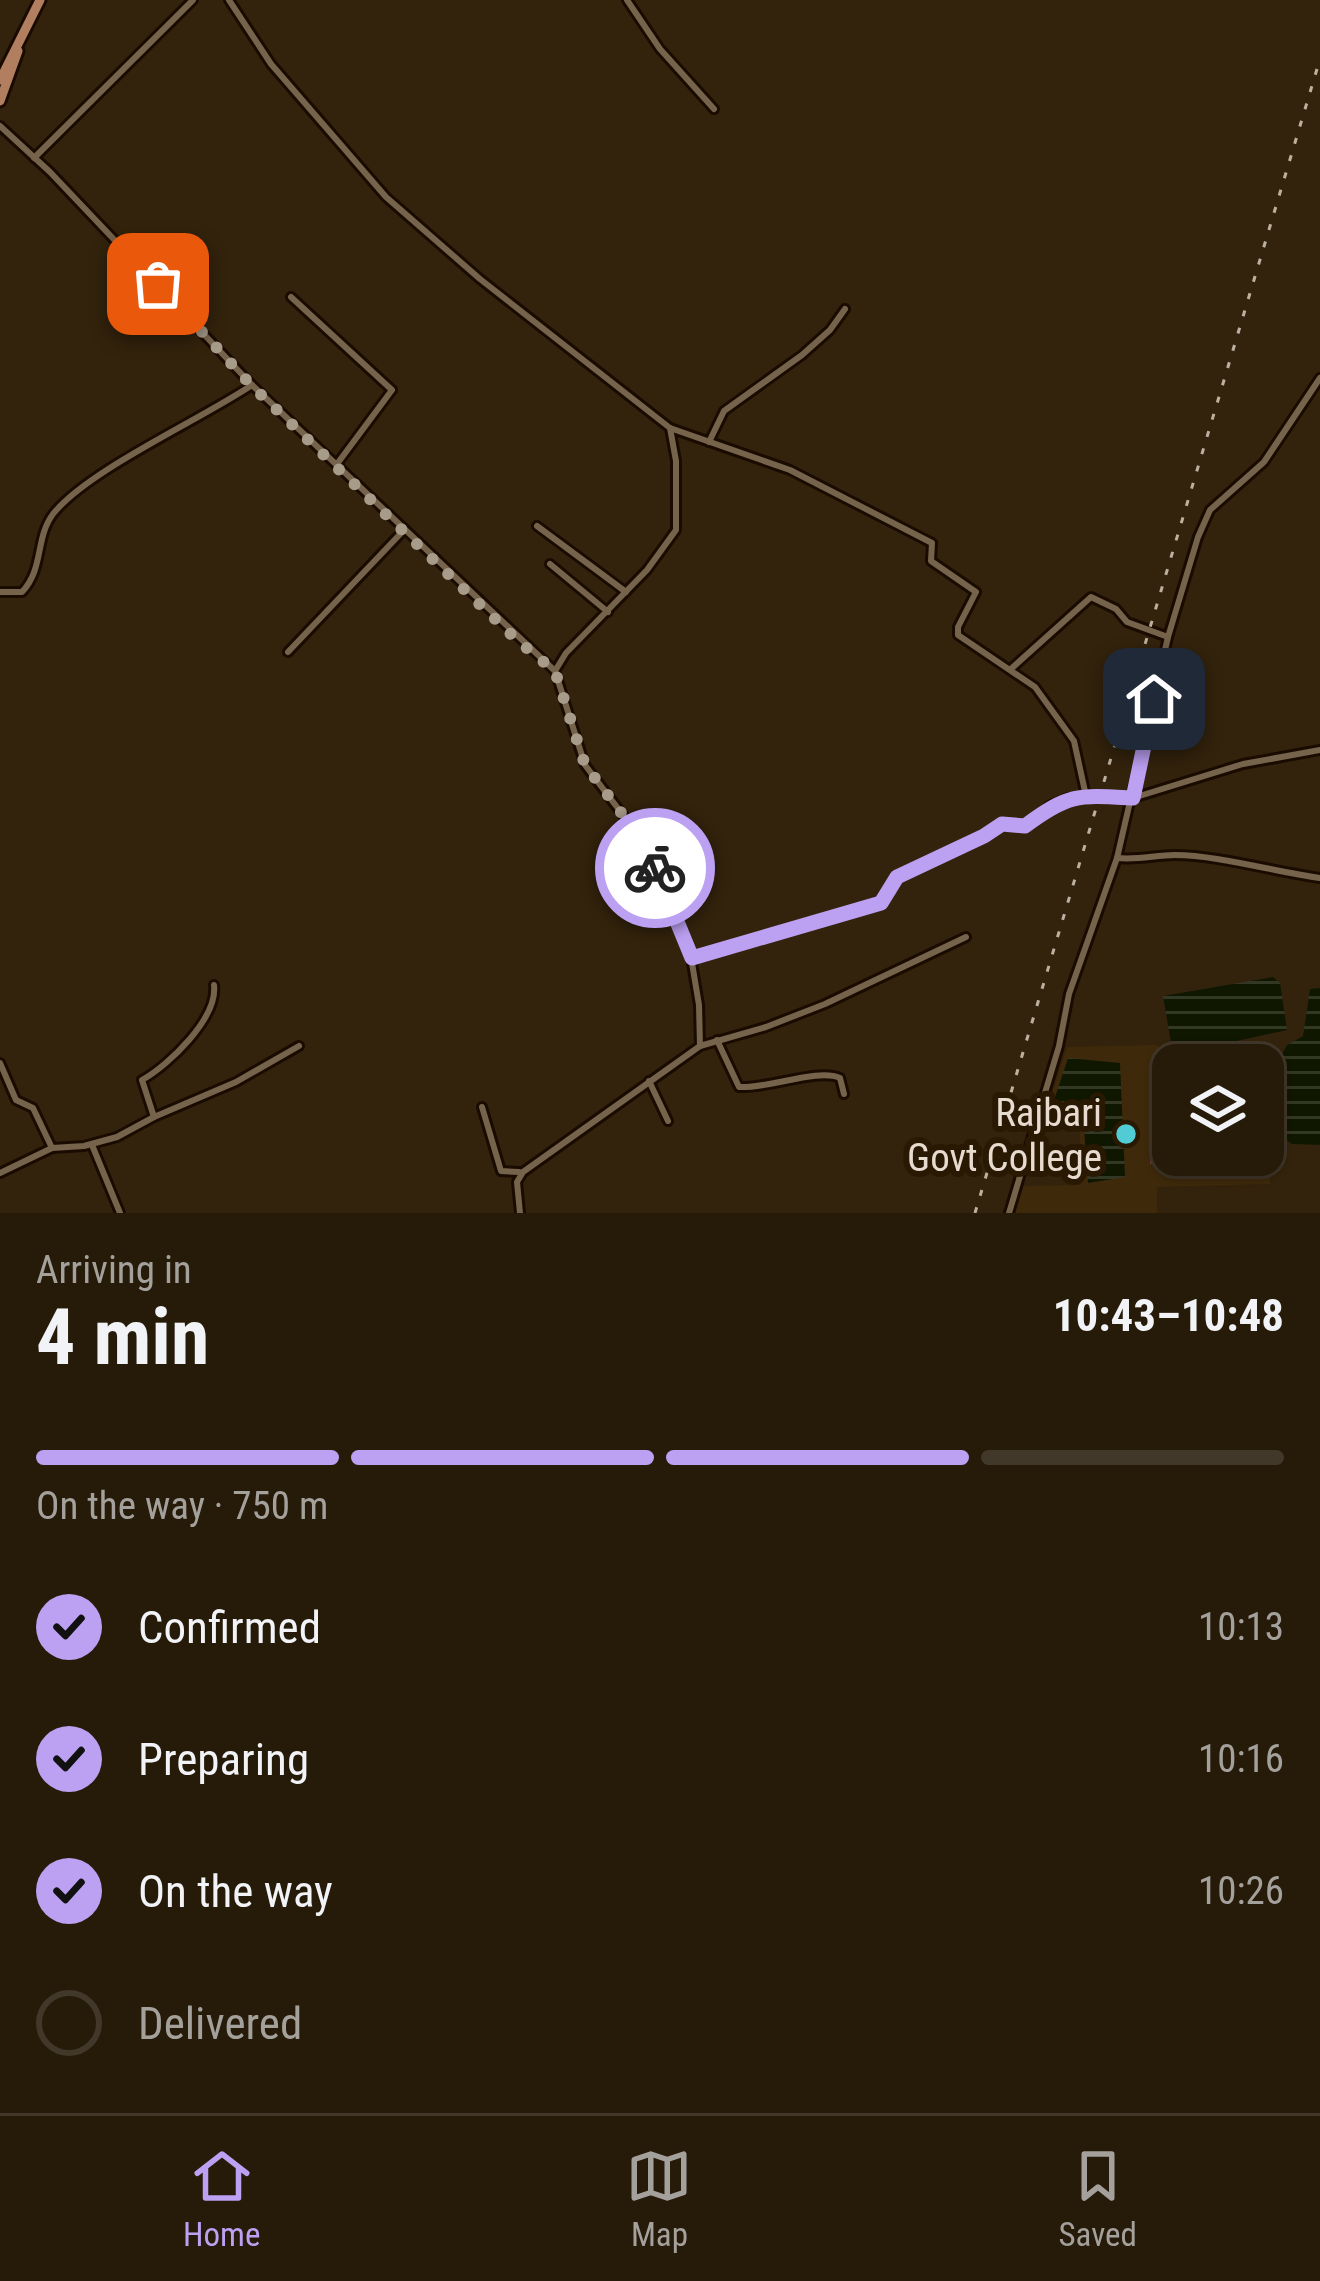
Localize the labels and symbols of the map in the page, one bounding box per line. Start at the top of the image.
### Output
pin [107,233,209,335]
pin [1103,648,1205,750]
courier [595,808,715,928]
place label: Rajbari Govt College [907,1090,1102,1181]
marker: Rajbari Govt College [1113,1121,1139,1147]

